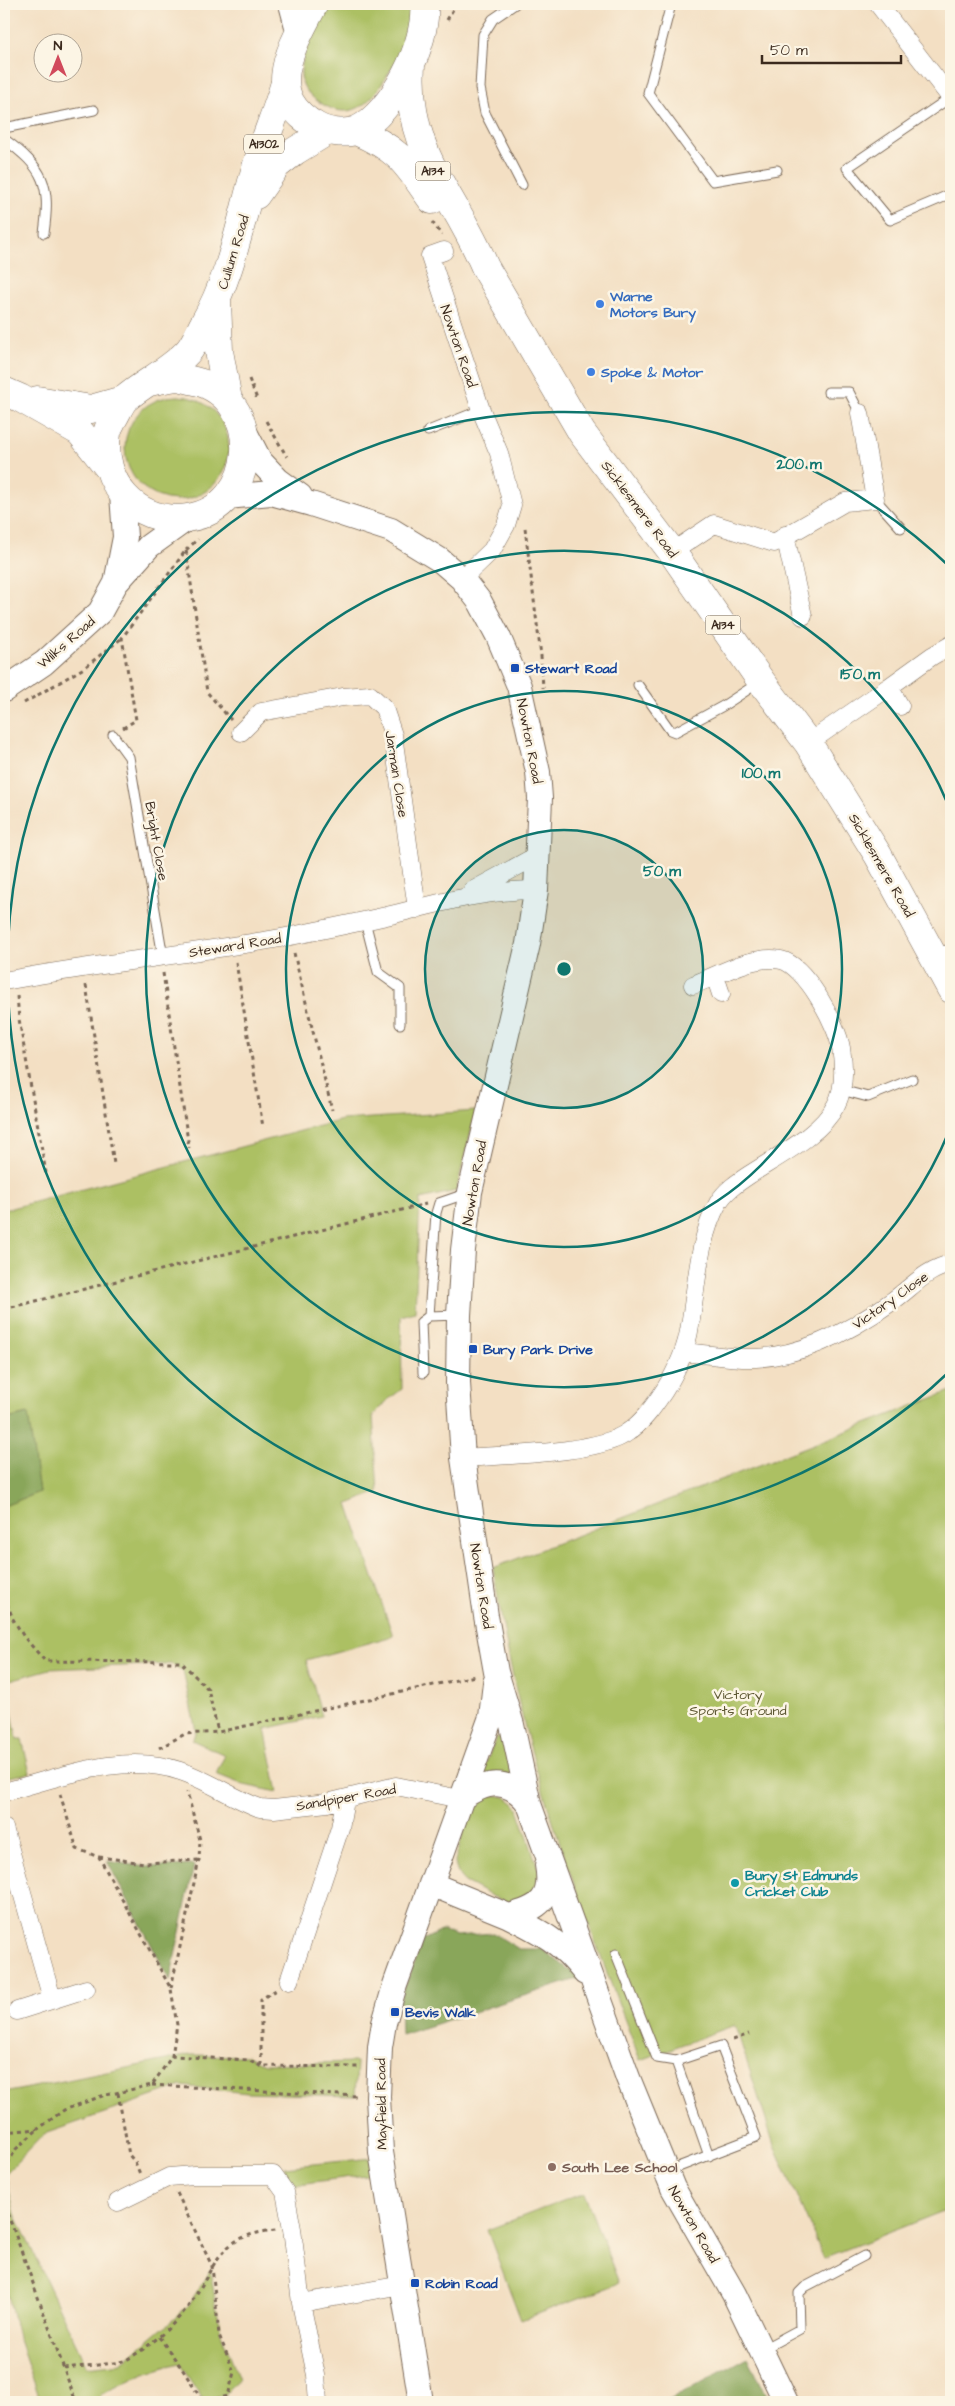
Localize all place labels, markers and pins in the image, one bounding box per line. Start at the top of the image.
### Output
place label: Warne Motors Bury [609,287,696,323]
marker: Warne Motors Bury [594,298,606,310]
place label: Spoke & Motor [600,363,703,383]
marker: Spoke & Motor [585,366,597,378]
place label: Stewart Road [524,659,618,679]
marker: Stewart Road [509,662,521,674]
centre of rings [555,960,573,978]
place label: Bury Park Drive [483,1340,593,1360]
marker: Bury Park Drive [467,1343,479,1355]
place label: Bury St Edmunds Cricket Club [745,1866,858,1902]
marker: Bury St Edmunds Cricket Club [729,1877,741,1889]
place label: Bevis Walk [405,2003,476,2023]
marker: Bevis Walk [389,2006,401,2018]
place label: South Lee School [561,2158,678,2178]
marker: South Lee School [546,2161,558,2173]
place label: Robin Road [425,2274,498,2294]
marker: Robin Road [409,2277,421,2289]

